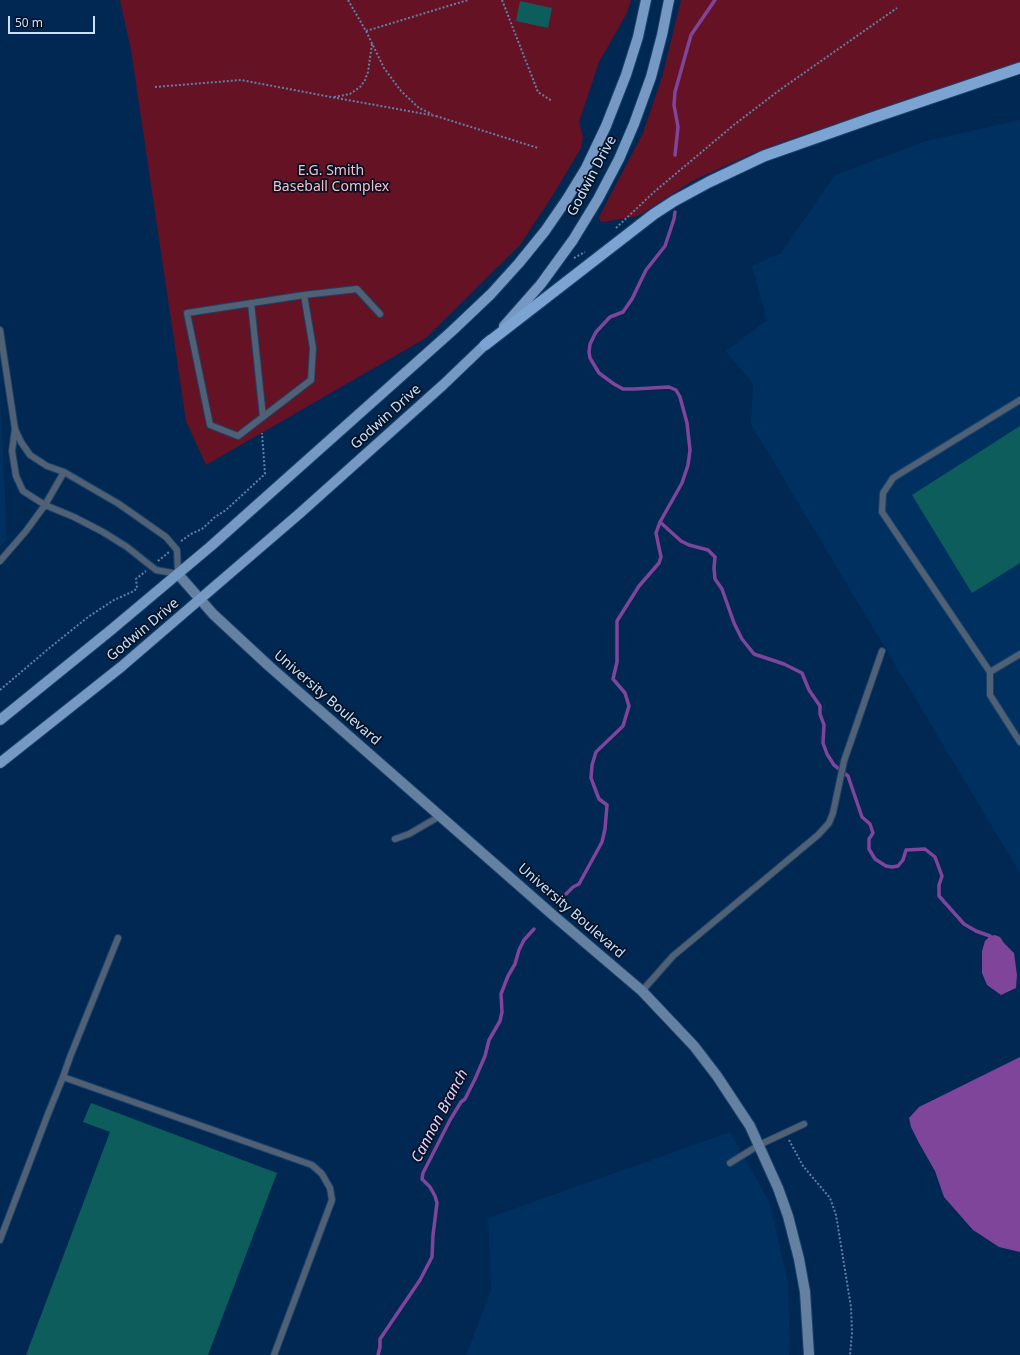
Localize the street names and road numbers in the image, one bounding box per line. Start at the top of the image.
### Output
street label: Godwin Drive [564,133,620,219]
street label: Godwin Drive [347,381,425,453]
street label: Godwin Drive [104,595,182,665]
street label: University Boulevard [270,647,384,749]
street label: University Boulevard [514,860,628,962]

